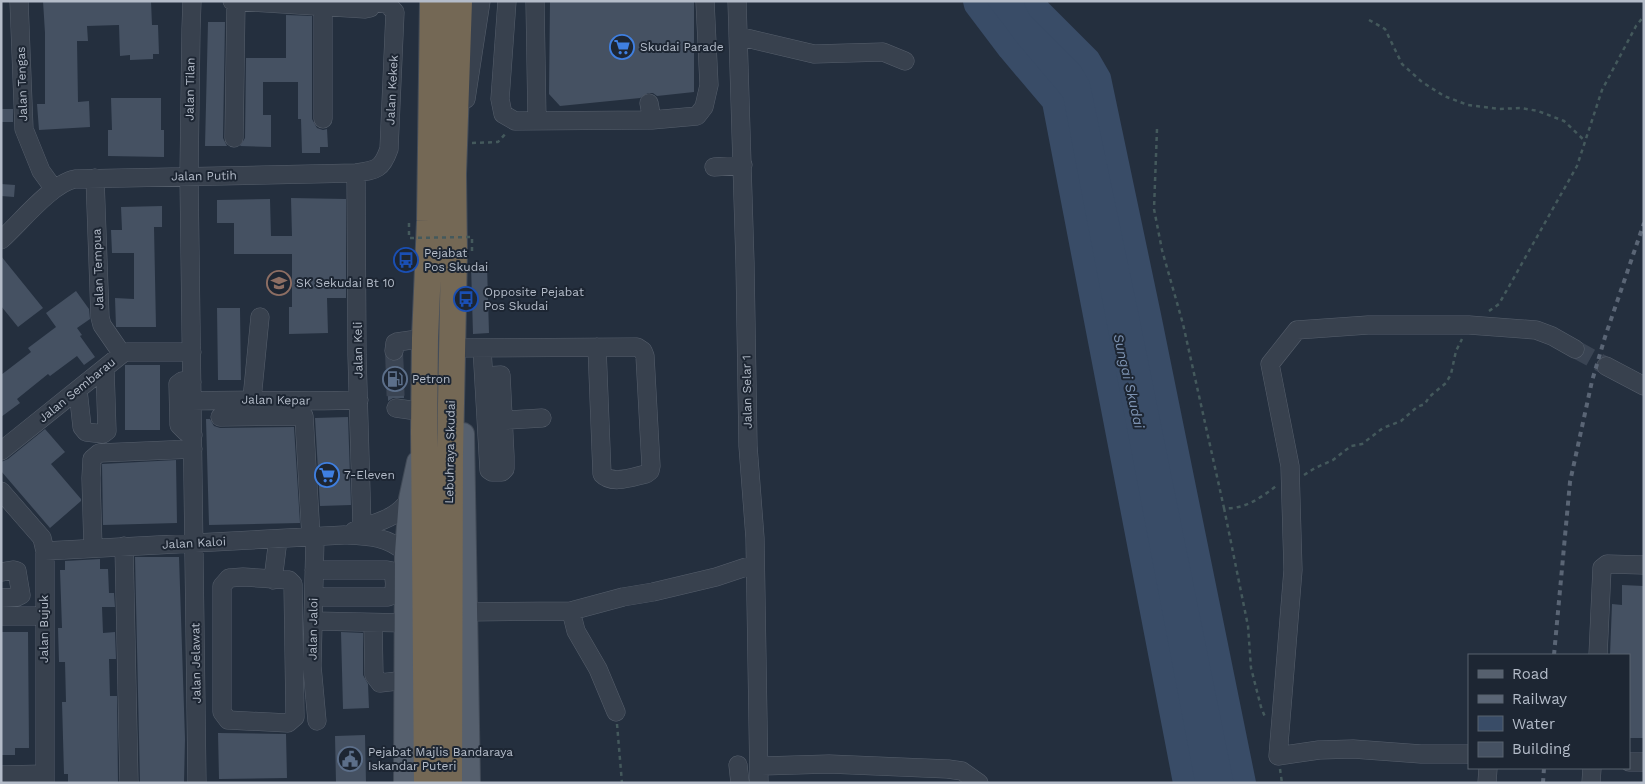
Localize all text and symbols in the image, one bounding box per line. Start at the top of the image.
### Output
supermarket icon: Skudai Parade [609,34,635,60]
place label: Skudai Parade [640,40,724,54]
street label: Jalan Tengas [14,46,30,122]
street label: Jalan Kekek [383,55,401,125]
street label: Jalan Tilan [182,57,198,121]
street label: Jalan Putih [171,168,237,184]
street label: Jalan Tempua [90,228,106,310]
place label: Pejabat Pos Skudai [424,246,488,274]
bus stop icon: Pejabat Pos Skudai [393,247,419,273]
school or university icon: SK Sekudai Bt 10 [266,270,292,296]
place label: SK Sekudai Bt 10 [296,276,395,290]
place label: Opposite Pejabat Pos Skudai [484,285,584,313]
bus stop icon: Opposite Pejabat Pos Skudai [453,286,479,312]
street label: Jalan Keli [351,322,365,378]
water label: Sungai Skudai [1110,332,1148,430]
street label: Jalan Sembarau [36,355,118,425]
street label: Jalan Selar 1 [739,355,755,429]
fuel station icon: Petron [382,366,408,392]
place label: Petron [412,372,450,386]
street label: Jalan Kepar [241,392,311,408]
street label: Lebuhraya Skudai [442,400,458,504]
supermarket icon: 7-Eleven [314,462,340,488]
place label: 7-Eleven [344,468,395,482]
street label: Jalan Kaloi [162,534,226,552]
street label: Jalan Bujuk [37,595,51,663]
street label: Jalan Jaloi [305,598,321,660]
street label: Jalan Jelawat [188,623,204,703]
legend [1468,654,1630,769]
text: Road [1512,665,1549,683]
text: Railway [1512,690,1567,708]
text: Water [1512,715,1555,733]
text: Building [1512,740,1570,758]
place label: Pejabat Majlis Bandaraya Iskandar Puteri [368,745,513,773]
public building icon: Pejabat Majlis Bandaraya Iskandar Puteri [337,746,363,772]

